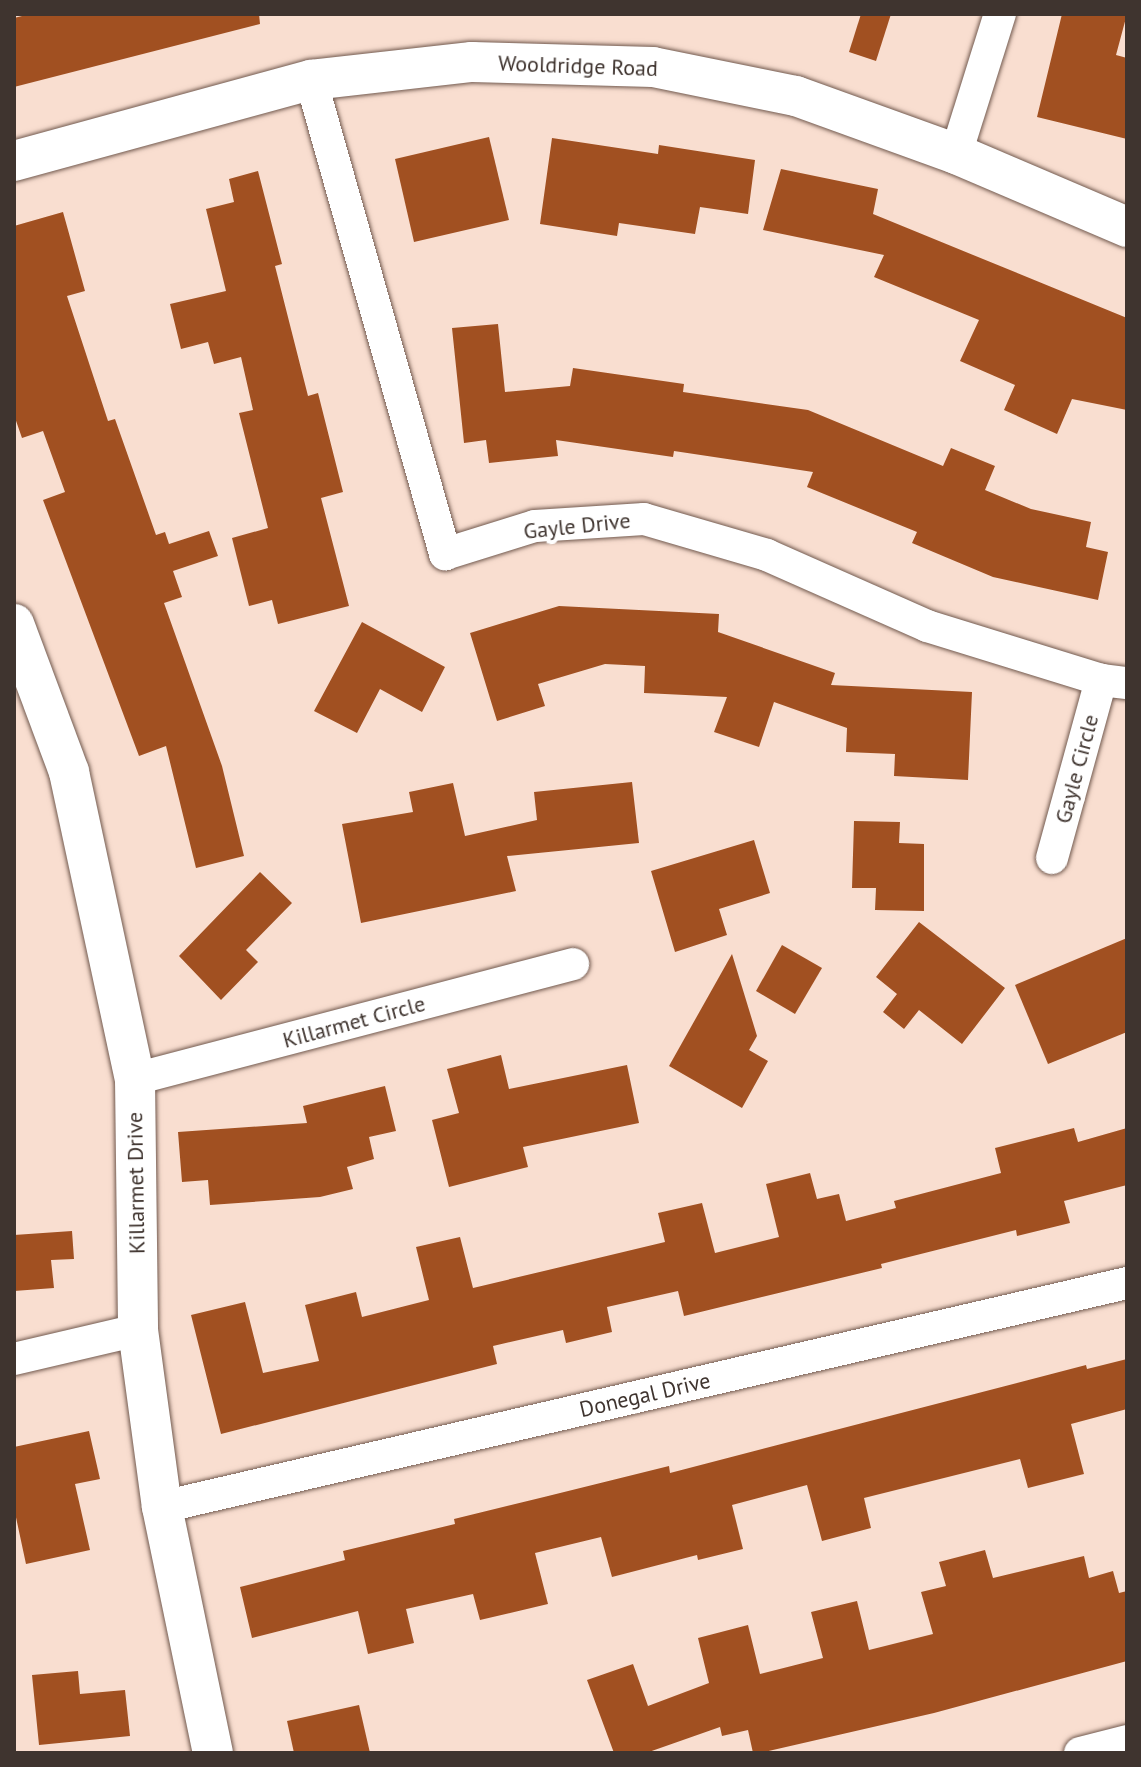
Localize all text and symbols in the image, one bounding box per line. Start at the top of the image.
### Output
street label: Wooldridge Road [498,50,658,82]
street label: Gayle Drive [522,507,632,545]
street label: Gayle Circle [1050,712,1104,826]
street label: Killarmet Circle [280,990,428,1054]
street label: Killarmet Drive [122,1112,150,1254]
street label: Donegal Drive [577,1367,713,1423]

